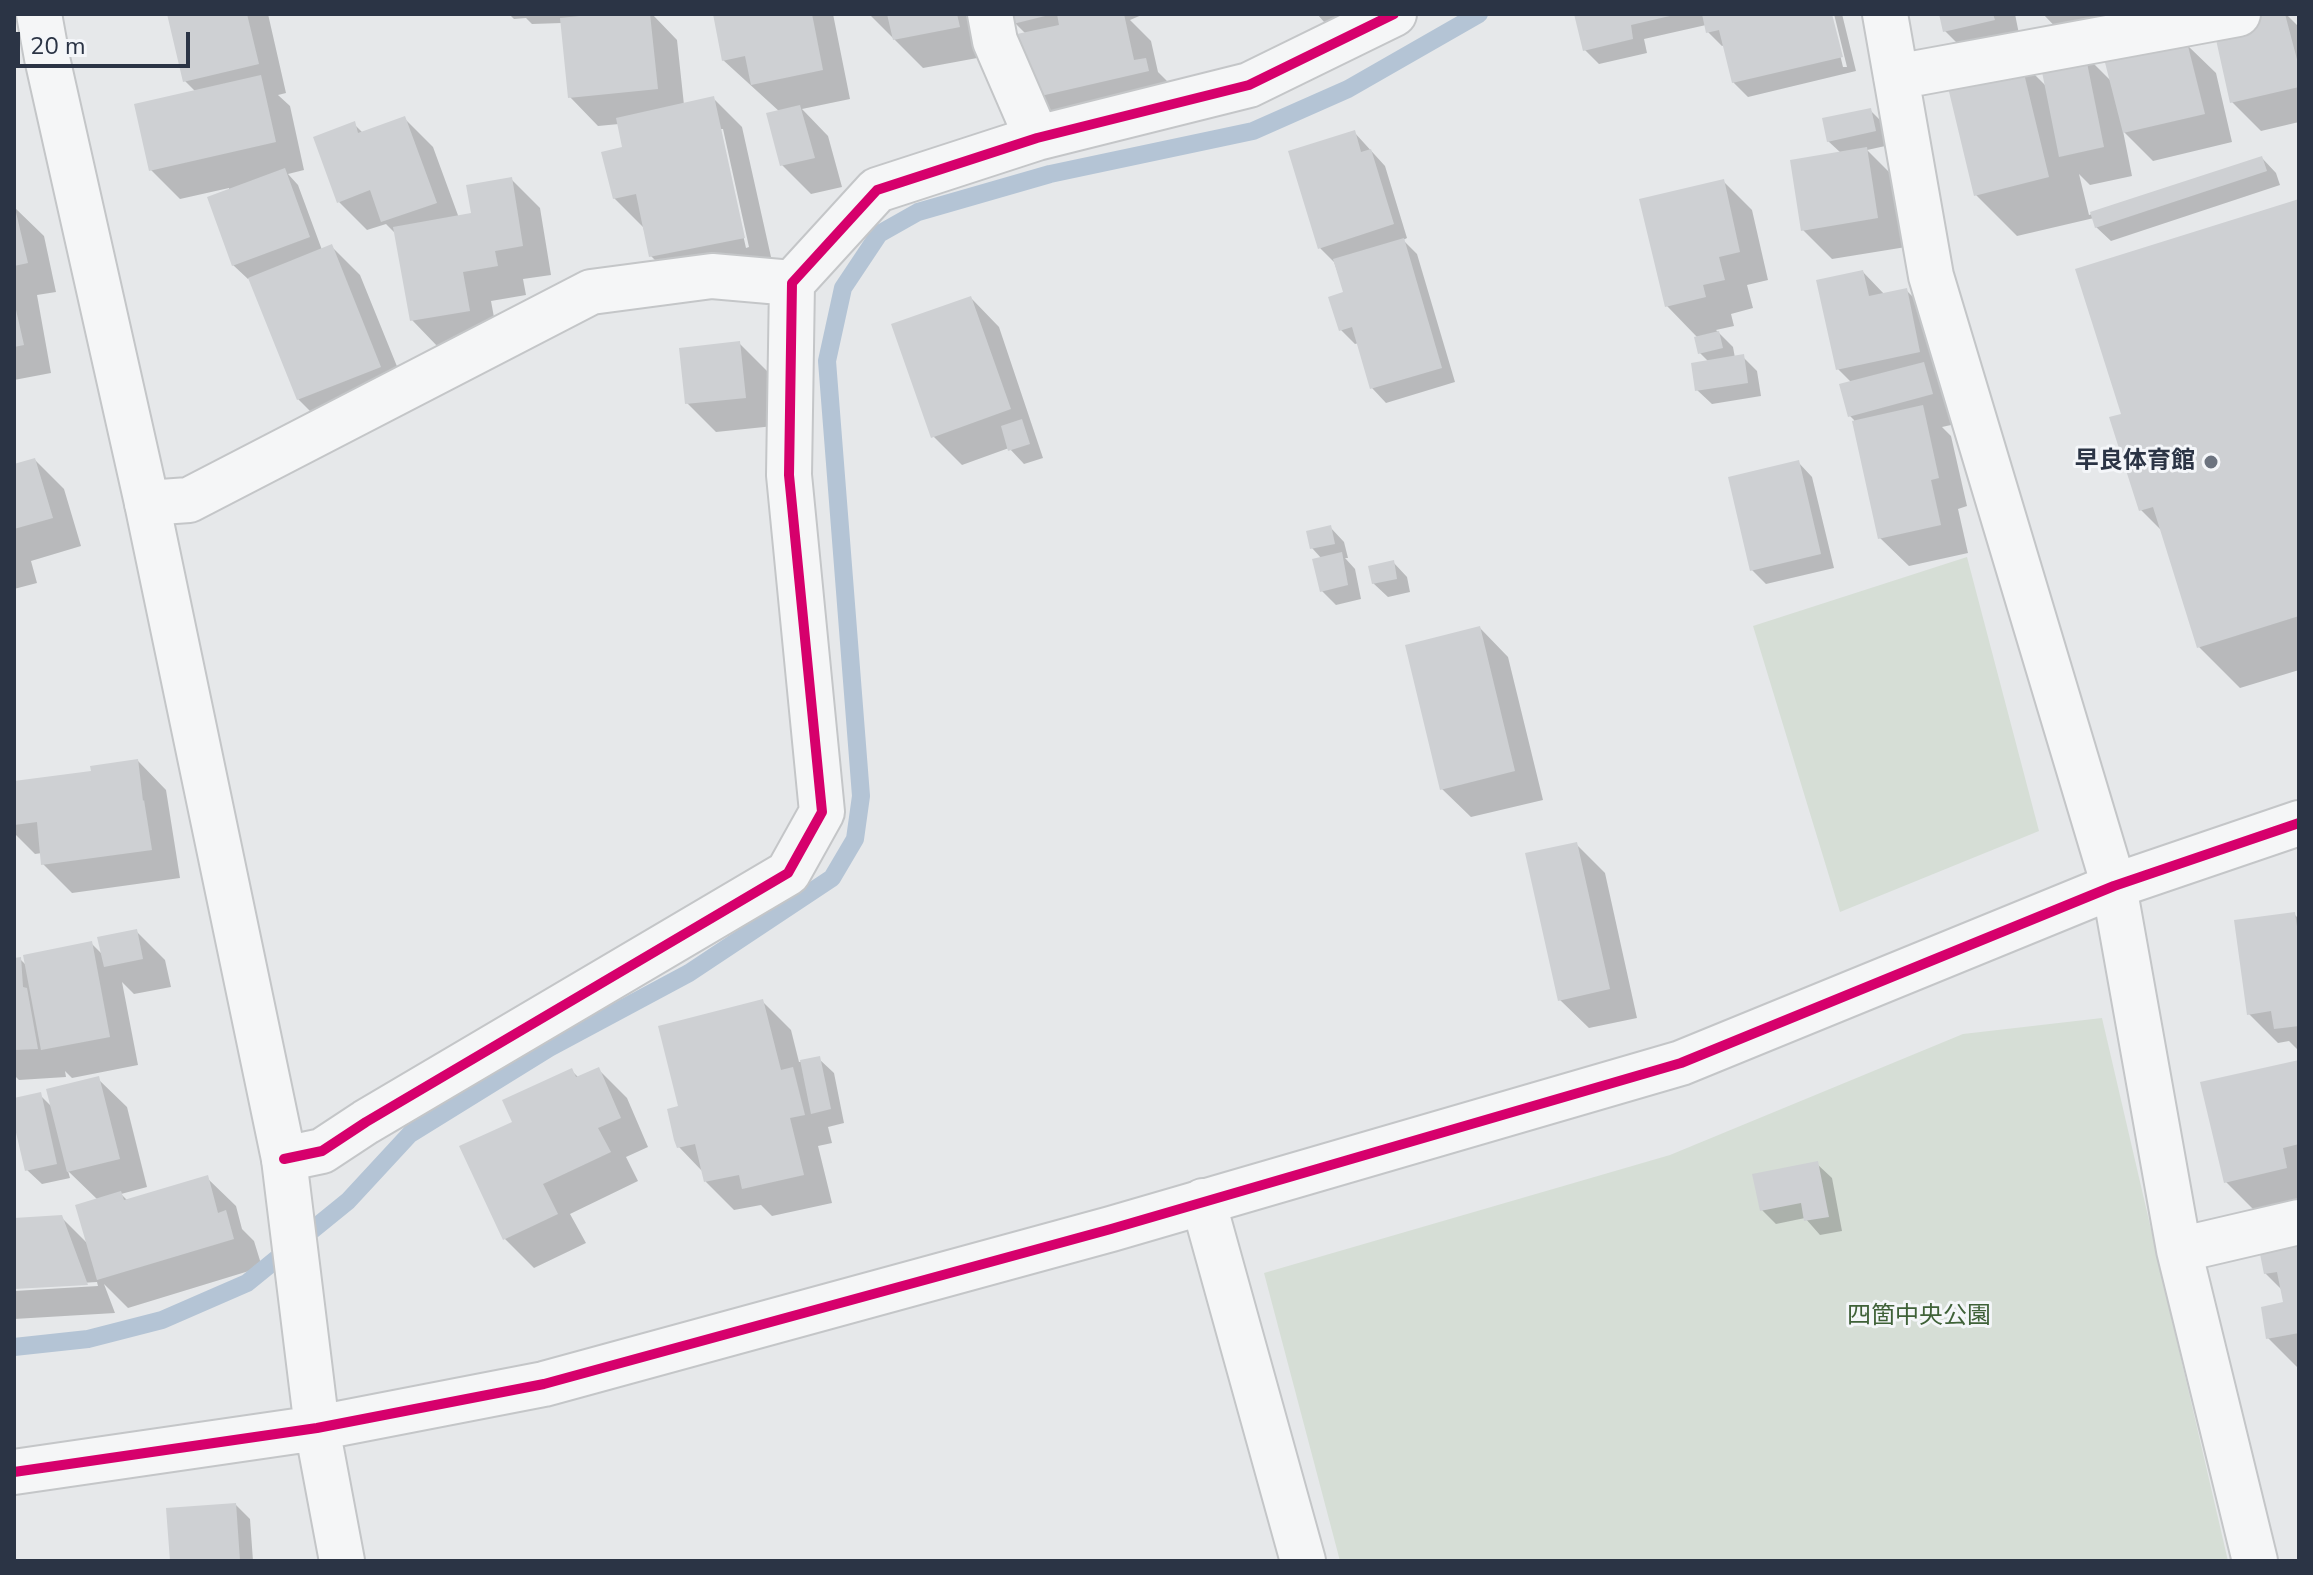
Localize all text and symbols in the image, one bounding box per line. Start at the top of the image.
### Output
scale bar [20,16,194,66]
text: 20 m [30,30,86,62]
place label: 早良体育館 [2075,448,2195,476]
marker: 早良体育館 [2202,453,2220,471]
park label: 四箇中央公園 [1847,1303,1991,1331]

